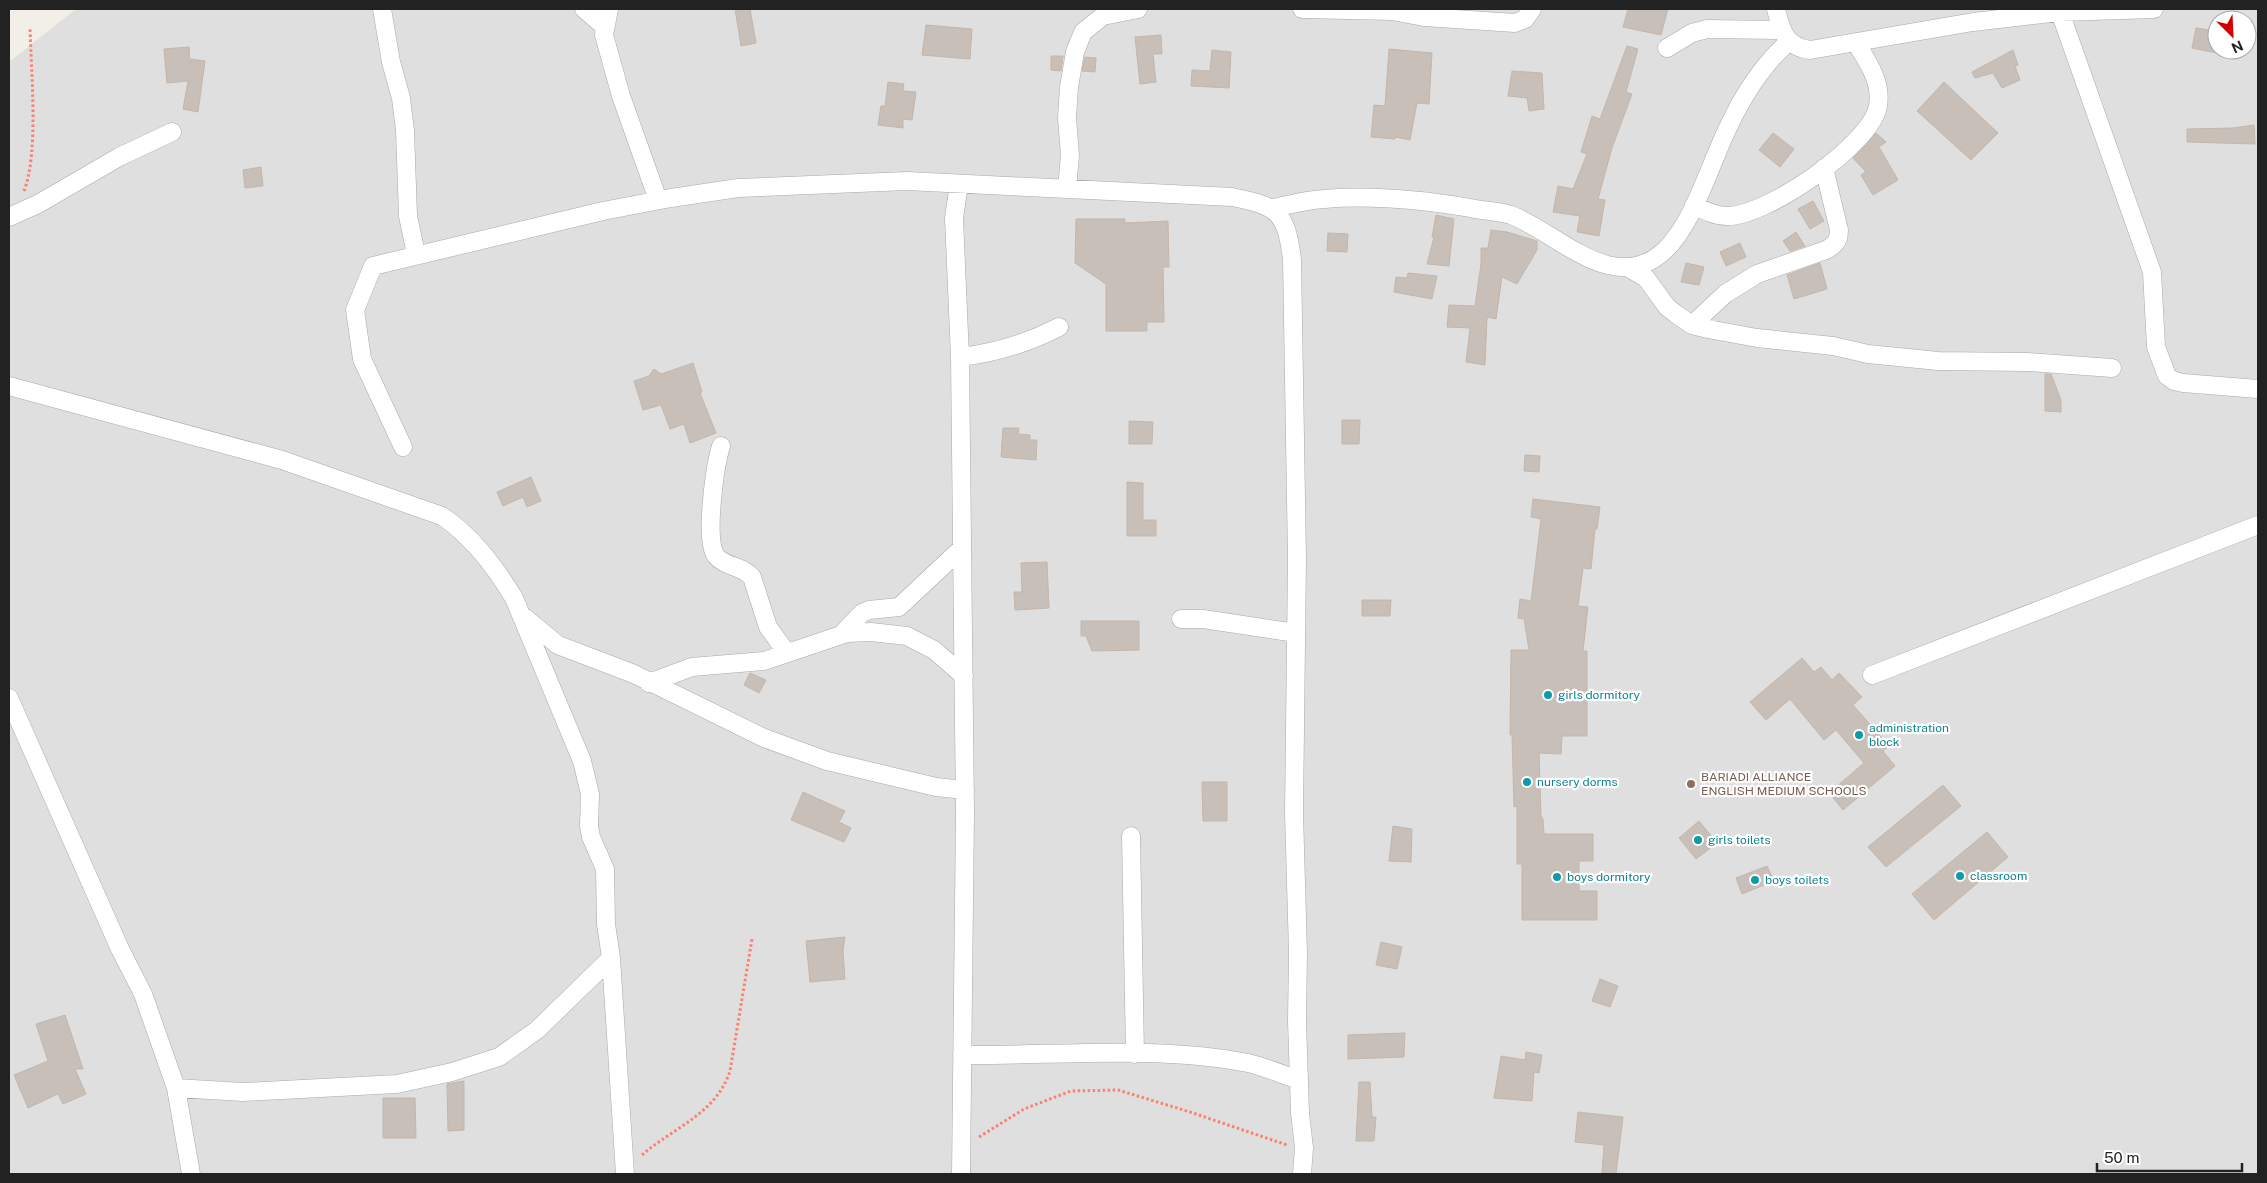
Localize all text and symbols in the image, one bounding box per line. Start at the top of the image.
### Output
north arrow [2207,10,2257,60]
text: N [2229,37,2246,56]
place label: girls dormitory [1558,688,1641,702]
marker: girls dormitory [1542,689,1554,701]
place label: administration block [1869,721,1949,749]
marker: administration block [1853,729,1865,741]
place label: BARIADI ALLIANCE ENGLISH MEDIUM SCHOOLS [1701,770,1867,798]
place label: nursery dorms [1537,775,1618,789]
marker: nursery dorms [1521,776,1533,788]
marker: BARIADI ALLIANCE ENGLISH MEDIUM SCHOOLS [1685,778,1697,790]
place label: girls toilets [1708,833,1771,847]
marker: girls toilets [1692,834,1704,846]
place label: classroom [1970,869,2027,883]
place label: boys dormitory [1567,870,1651,884]
marker: classroom [1954,870,1966,882]
marker: boys dormitory [1551,871,1563,883]
place label: boys toilets [1765,873,1829,887]
marker: boys toilets [1749,874,1761,886]
scale bar [2097,1140,2242,1172]
text: 50 m [2104,1149,2139,1166]

